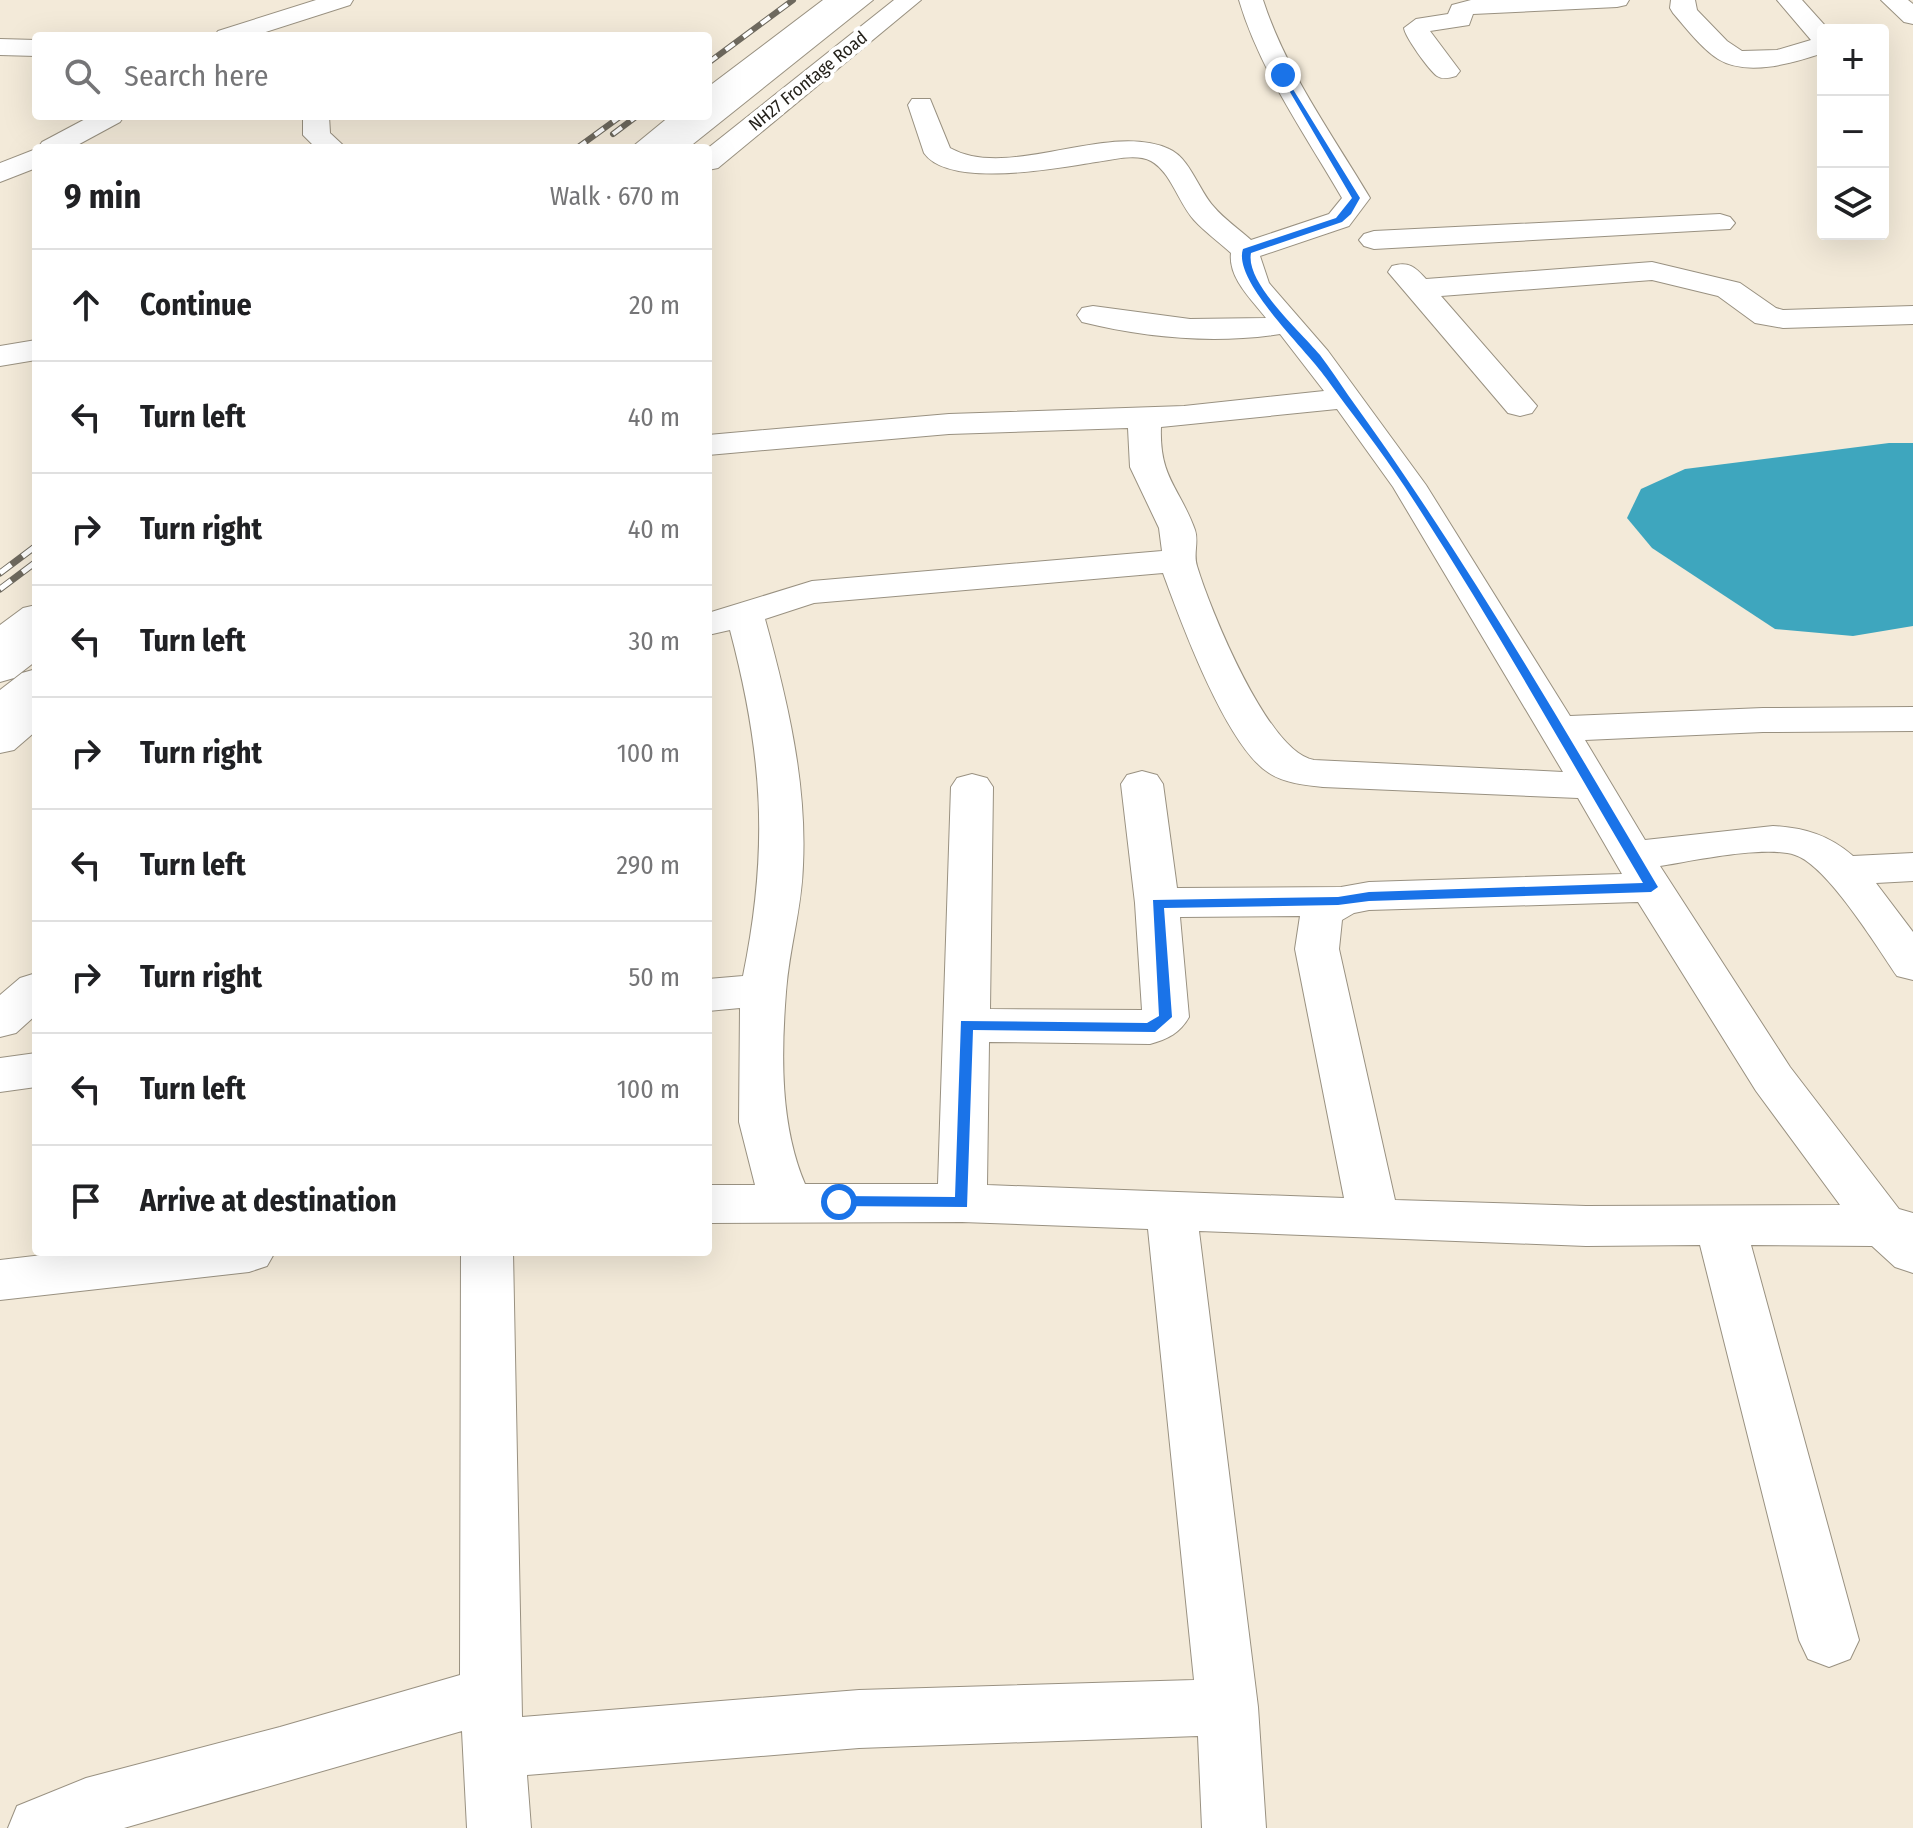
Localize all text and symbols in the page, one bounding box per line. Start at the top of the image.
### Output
map controls [1817,24,1889,240]
button: + [1817,24,1889,96]
street label: NH27 Frontage Road [744,26,872,136]
search box [32,32,712,120]
icon: search [60,54,104,98]
route end [1265,57,1301,93]
text: Search here [124,58,269,94]
button: − [1817,96,1889,168]
button: layers [1817,168,1889,240]
text: 9 min [64,176,141,217]
text: Walk · 670 m [550,181,680,212]
icon: ahead [64,283,108,327]
text: Continue [140,287,252,323]
text: 20 m [629,290,680,321]
icon: left [64,395,108,439]
text: Turn left [140,399,246,435]
text: 40 m [628,402,680,433]
icon: right [64,507,108,551]
text: Turn right [140,511,262,547]
text: 40 m [628,514,680,545]
icon: left [64,619,108,663]
text: Turn left [140,623,246,659]
text: 30 m [629,626,680,657]
icon: right [64,731,108,775]
text: Turn right [140,735,262,771]
text: 100 m [617,738,680,769]
icon: left [64,843,108,887]
text: Turn left [140,847,246,883]
text: 290 m [616,850,680,881]
icon: right [64,955,108,999]
text: Turn right [140,959,262,995]
text: 50 m [628,962,680,993]
icon: left [64,1067,108,1111]
text: Turn left [140,1071,246,1107]
text: 100 m [617,1074,680,1105]
icon: arrive [64,1179,108,1223]
text: Arrive at destination [140,1183,397,1219]
route start [821,1184,857,1220]

